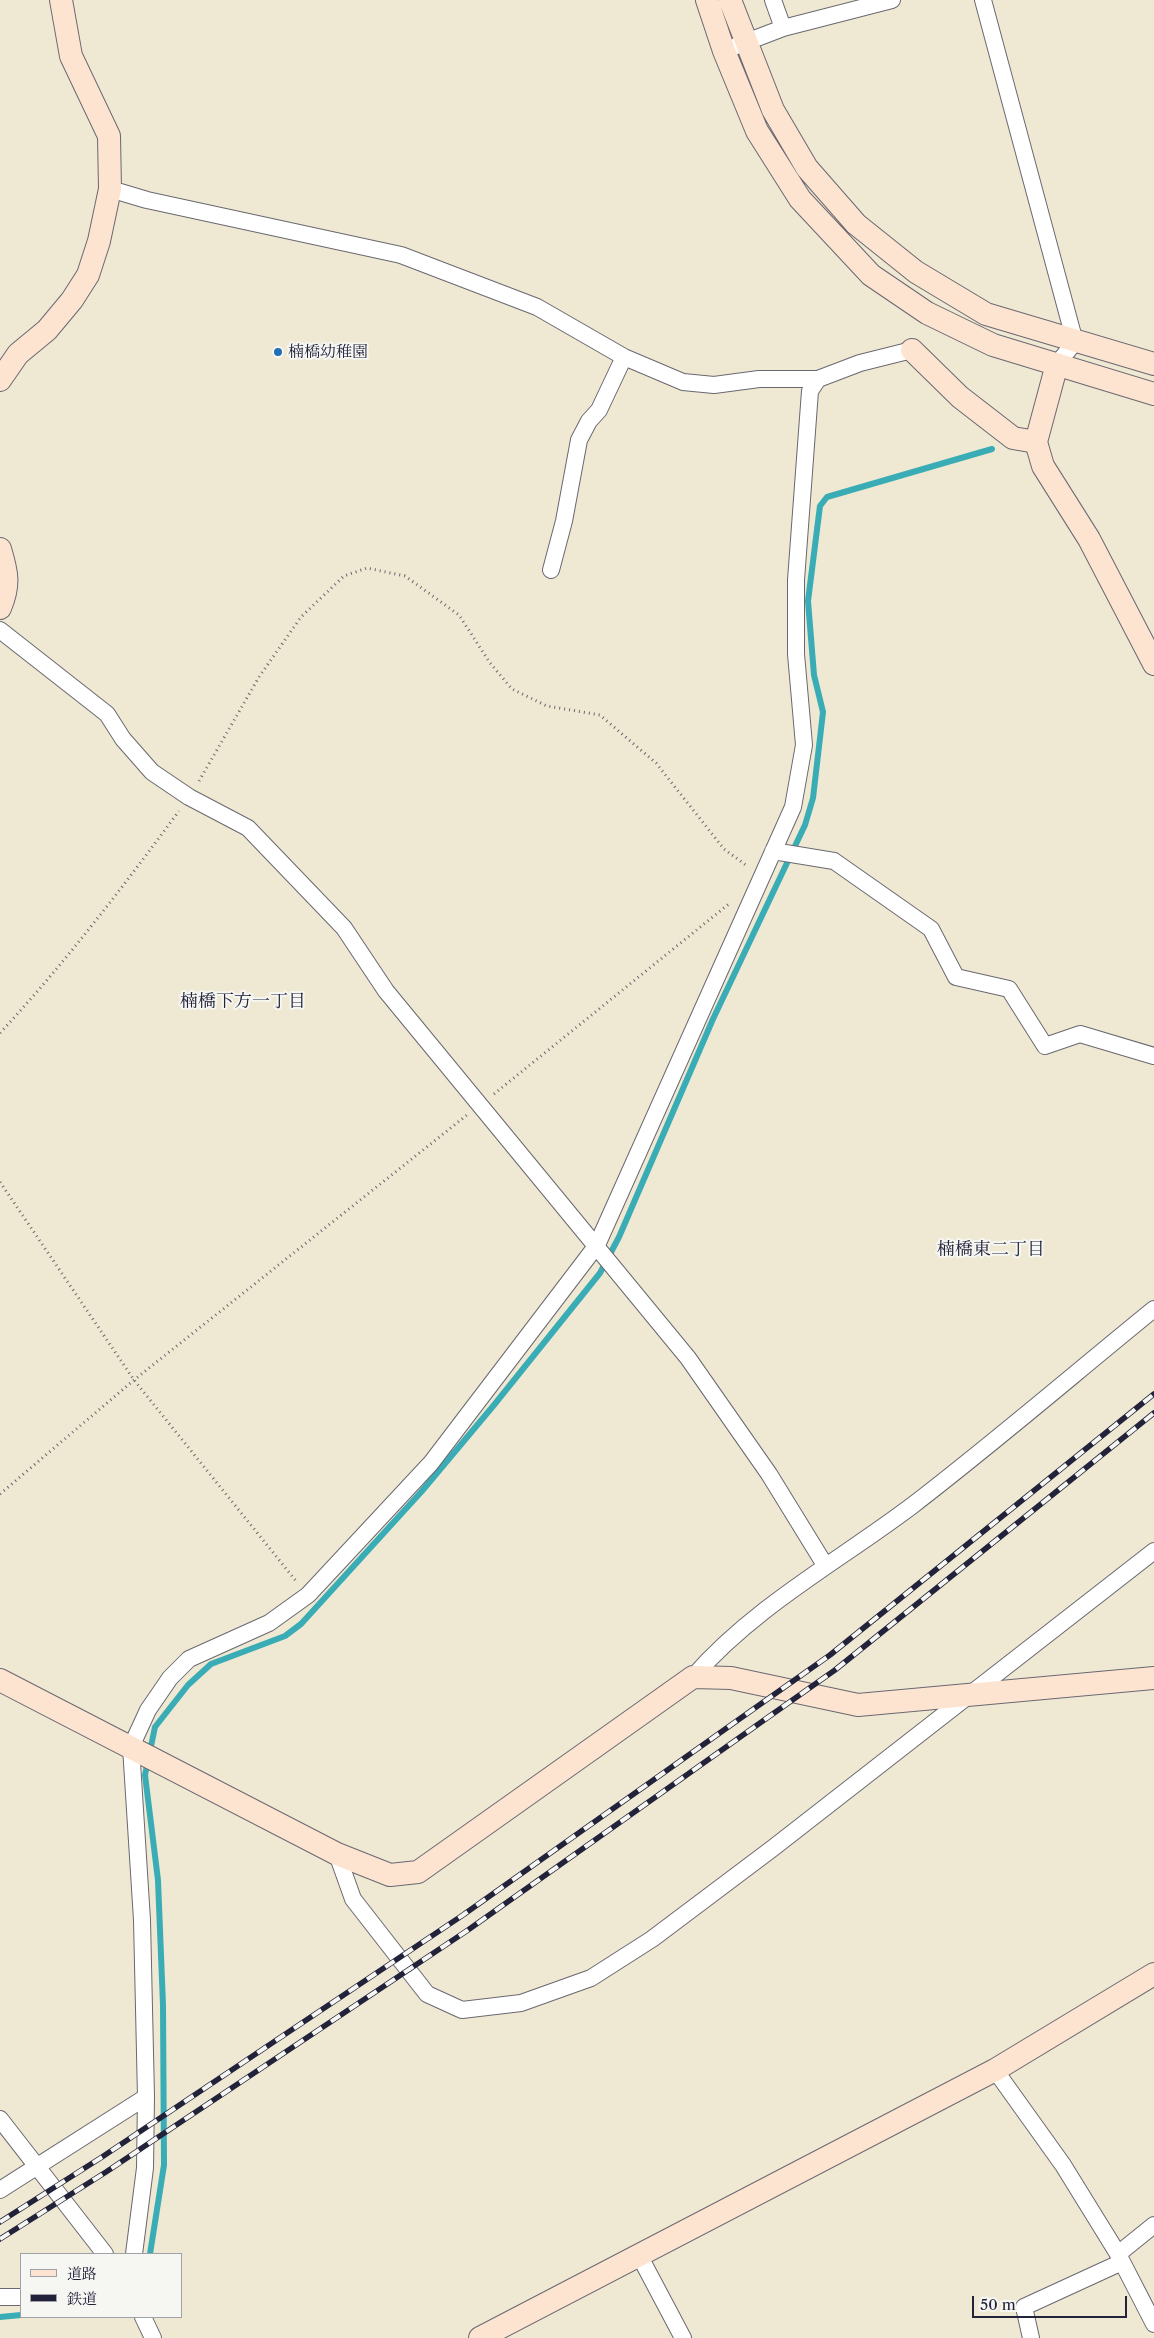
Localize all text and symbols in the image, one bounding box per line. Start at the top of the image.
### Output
place label: 楠橋幼稚園 [288,342,368,362]
marker: 楠橋幼稚園 [272,346,284,358]
district label: 楠橋下方一丁目 [180,991,306,1013]
district label: 楠橋東二丁目 [937,1239,1045,1261]
legend [20,2253,182,2318]
text: 道路 [67,2264,97,2283]
scale bar [974,2286,1129,2318]
text: 鉄道 [67,2289,97,2308]
text: 50 m [980,2295,1016,2314]

